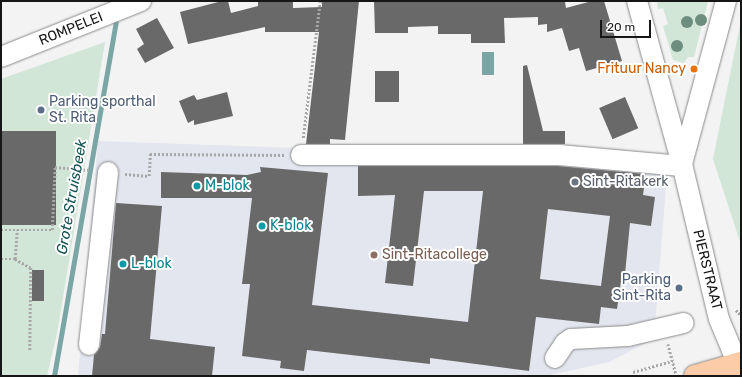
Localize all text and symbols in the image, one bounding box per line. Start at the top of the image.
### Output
street label: ROMPELEI [37,9,105,49]
scale bar [602,12,653,38]
text: 20 m [607,20,635,34]
place label: Frituur Nancy [597,61,686,77]
marker: Frituur Nancy [689,64,699,74]
place label: Parking sporthal St. Rita [49,94,156,126]
marker: Parking sporthal St. Rita [36,105,46,115]
water label: Grote Struisbeek [53,138,91,256]
place label: Sint-Ritakerk [583,174,669,190]
marker: Sint-Ritakerk [570,177,580,187]
place label: M-blok [205,178,250,194]
marker: M-blok [192,181,202,191]
place label: K-blok [270,218,311,234]
marker: K-blok [257,221,267,231]
street label: PIERSTRAAT [689,228,725,312]
place label: Sint-Ritacollege [382,247,487,263]
marker: Sint-Ritacollege [369,250,379,260]
place label: L-blok [131,256,172,272]
marker: L-blok [118,259,128,269]
place label: Parking Sint-Rita [613,272,671,304]
marker: Parking Sint-Rita [674,283,684,293]

